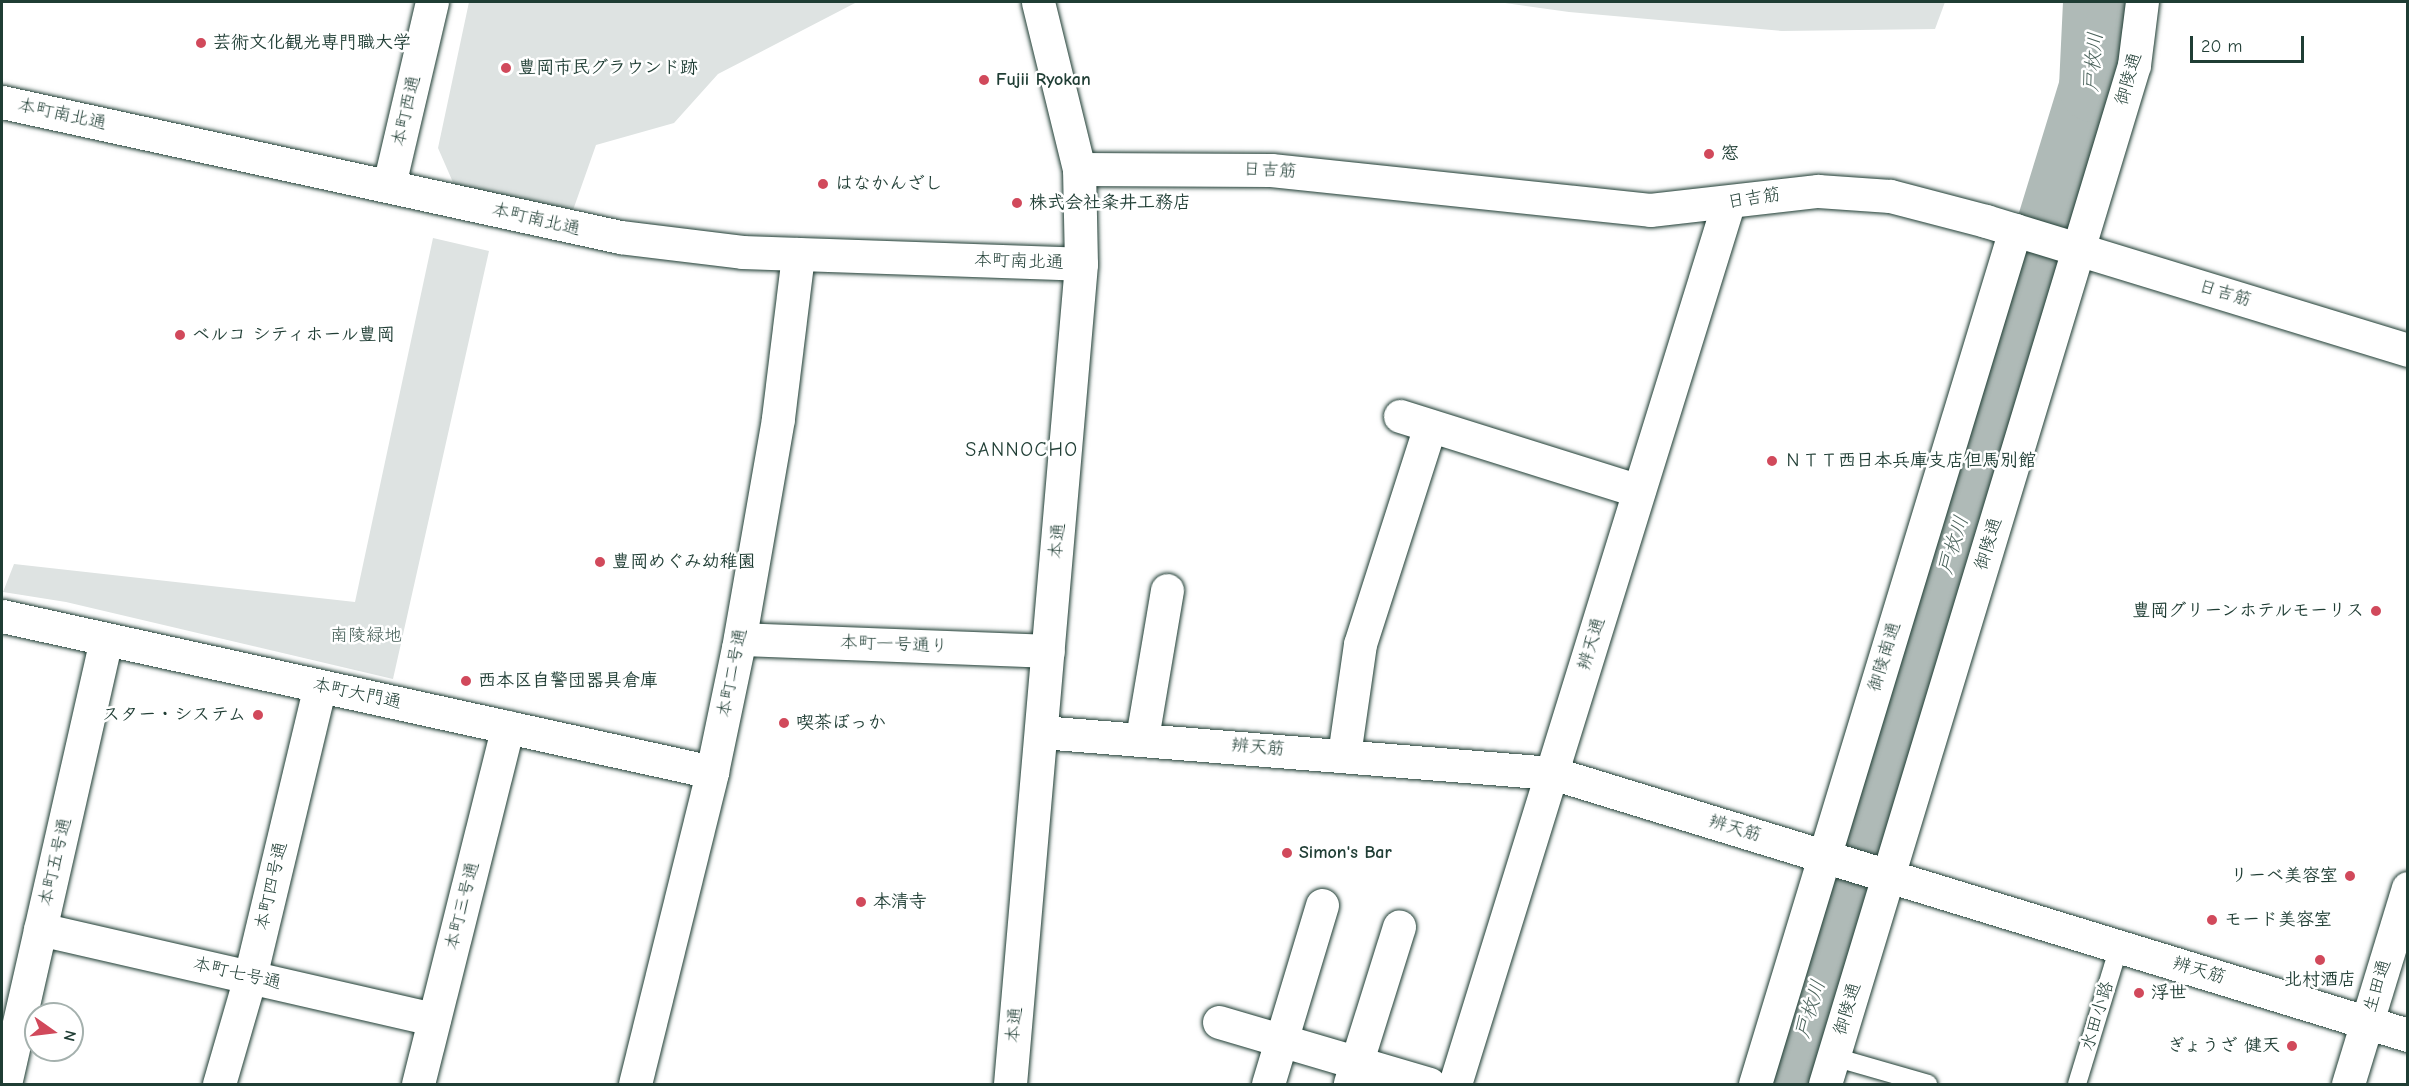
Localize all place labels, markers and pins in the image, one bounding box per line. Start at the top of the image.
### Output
place label: 芸術文化観光専門職大学 [213,32,411,54]
marker: 芸術文化観光専門職大学 [194,36,208,50]
place label: 豊岡市民グラウンド跡 [518,57,698,79]
marker: 豊岡市民グラウンド跡 [499,61,513,75]
place label: Fujii Ryokan [996,69,1091,91]
marker: Fujii Ryokan [977,73,991,87]
place label: 窓 [1721,143,1739,165]
marker: 窓 [1702,147,1716,161]
place label: はなかんざし [835,173,943,195]
marker: はなかんざし [816,177,830,191]
place label: 株式会社粂井工務店 [1029,192,1191,214]
marker: 株式会社粂井工務店 [1010,196,1024,210]
place label: ベルコ シティホール豊岡 [192,324,396,346]
marker: ベルコ シティホール豊岡 [173,328,187,342]
place label: ＮＴＴ西日本兵庫支店但馬別館 [1784,450,2036,472]
marker: ＮＴＴ西日本兵庫支店但馬別館 [1765,454,1779,468]
place label: 豊岡めぐみ幼稚園 [612,551,756,573]
marker: 豊岡めぐみ幼稚園 [593,555,607,569]
place label: 豊岡グリーンホテルモーリス [2130,600,2364,622]
marker: 豊岡グリーンホテルモーリス [2369,604,2383,618]
place label: 西本区自警団器具倉庫 [478,670,658,692]
marker: 西本区自警団器具倉庫 [459,674,473,688]
place label: スター・システム [102,704,246,726]
marker: スター・システム [251,708,265,722]
place label: 喫茶ぼっか [796,712,886,734]
marker: 喫茶ぼっか [777,716,791,730]
place label: Simon's Bar [1299,842,1392,864]
marker: Simon's Bar [1280,846,1294,860]
place label: リーベ美容室 [2230,865,2338,887]
marker: リーベ美容室 [2343,869,2357,883]
place label: 本清寺 [873,891,927,913]
marker: 本清寺 [854,895,868,909]
place label: モード美容室 [2224,909,2332,931]
marker: モード美容室 [2205,913,2219,927]
marker: 北村酒店 [2313,953,2327,967]
place label: 北村酒店 [2284,969,2356,991]
place label: 浮世 [2151,982,2187,1004]
marker: 浮世 [2132,986,2146,1000]
place label: ぎょうざ 健天 [2166,1035,2280,1057]
marker: ぎょうざ 健天 [2285,1039,2299,1053]

